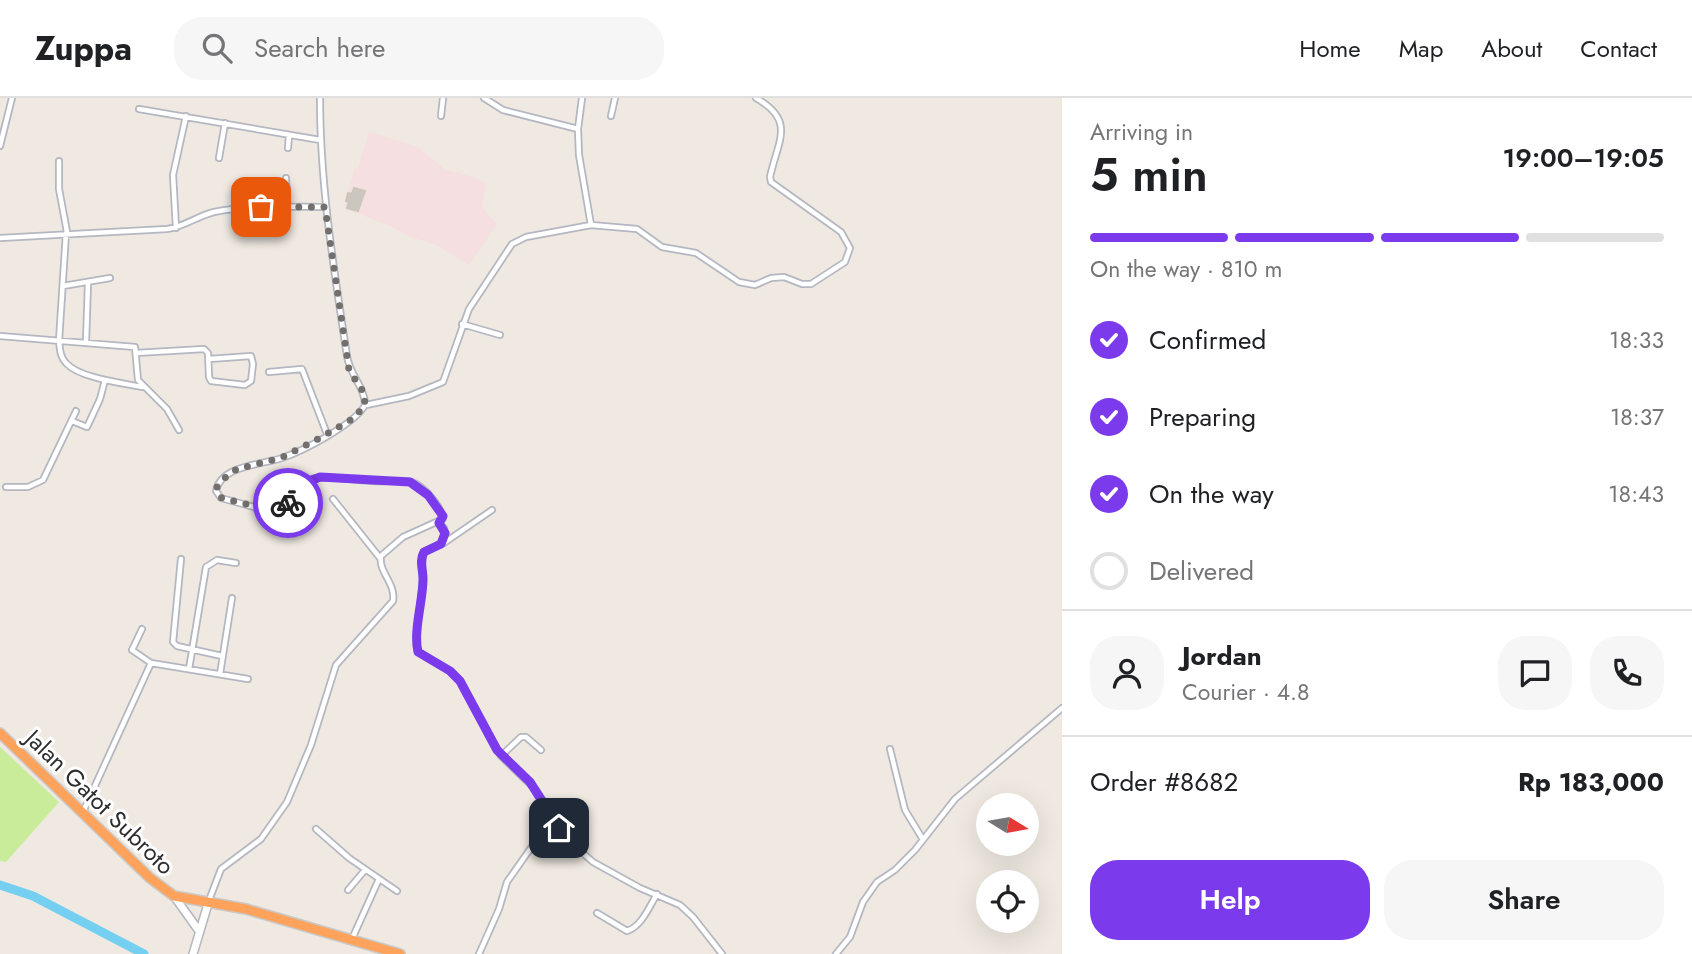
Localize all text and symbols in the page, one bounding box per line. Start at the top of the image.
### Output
search box [174,17,664,80]
text: Zuppa [35,25,132,72]
icon: search [198,29,236,67]
text: Search here [254,29,385,67]
text: Home [1299,31,1361,66]
text: Map [1399,31,1443,66]
text: About [1481,31,1542,66]
text: Contact [1580,31,1657,66]
text: Arriving in [1090,115,1193,149]
text: 19:00–19:05 [1503,139,1664,177]
text: 5 min [1090,142,1208,208]
pin [231,177,291,237]
icon: bag [242,188,280,226]
text: On the way · 810 m [1090,252,1282,286]
icon: check [1090,321,1128,359]
text: Confirmed [1149,321,1266,359]
text: 18:33 [1609,323,1664,357]
icon: check [1090,398,1128,436]
text: Preparing [1149,398,1256,436]
text: 18:37 [1610,400,1664,434]
courier [253,468,323,538]
icon: check [1090,475,1128,513]
text: On the way [1149,475,1274,513]
text: 18:43 [1608,477,1664,511]
icon: bike [269,484,307,522]
text: Delivered [1149,552,1254,590]
button: person [1090,636,1164,710]
button: chat [1498,636,1572,710]
button: phone [1590,636,1664,710]
text: Jordan [1182,637,1262,675]
text: Courier · 4.8 [1182,675,1310,709]
street label: Jalan Gatot Subroto [15,719,182,882]
text: Order #8682 [1090,763,1238,801]
text: Rp 183,000 [1518,763,1664,801]
north arrow [976,793,1040,856]
map controls [976,793,1039,933]
pin [529,798,589,858]
icon: home [540,809,578,847]
button: Help [1090,860,1370,940]
button: Share [1384,860,1664,940]
button: locate [976,870,1039,933]

